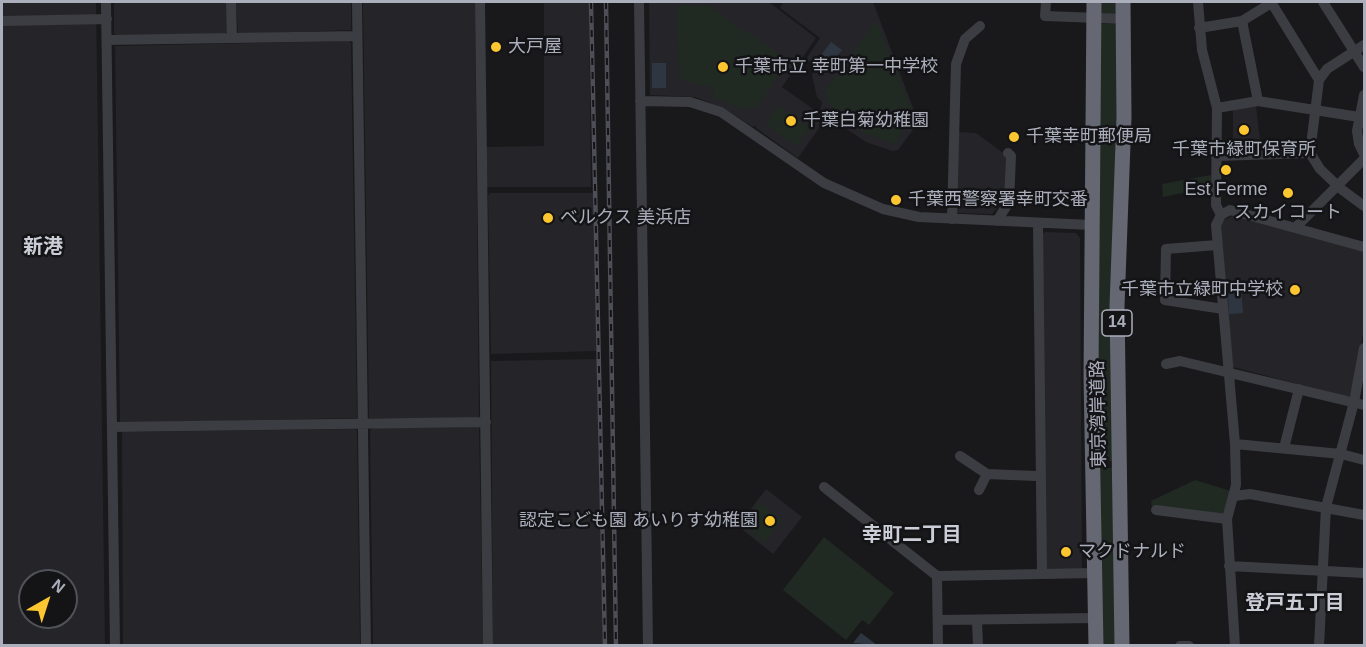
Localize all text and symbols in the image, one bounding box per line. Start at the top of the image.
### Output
place label: 大戸屋 [508,36,562,58]
marker: 大戸屋 [489,40,503,54]
place label: 千葉市立 幸町第一中学校 [735,56,938,78]
marker: 千葉市立 幸町第一中学校 [716,60,730,74]
place label: 千葉白菊幼稚園 [803,110,929,132]
marker: 千葉白菊幼稚園 [784,114,798,128]
marker: 千葉市緑町保育所 [1237,123,1251,137]
place label: 千葉幸町郵便局 [1026,126,1152,148]
marker: 千葉幸町郵便局 [1007,130,1021,144]
place label: 千葉市緑町保育所 [1172,139,1316,161]
marker: Est Ferme [1219,163,1233,177]
place label: Est Ferme [1184,179,1268,201]
marker: スカイコート [1281,186,1295,200]
place label: 千葉西警察署幸町交番 [908,189,1088,211]
marker: 千葉西警察署幸町交番 [889,193,903,207]
place label: スカイコート [1234,202,1342,224]
place label: ベルクス 美浜店 [560,207,691,229]
marker: ベルクス 美浜店 [541,211,555,225]
district label: 新港 [23,235,63,259]
place label: 千葉市立緑町中学校 [1121,279,1283,301]
marker: 千葉市立緑町中学校 [1288,283,1302,297]
road number: 14 [1102,310,1132,336]
street label: 東京湾岸道路 [1087,360,1111,468]
place label: 認定こども園 あいりす幼稚園 [519,510,758,532]
marker: 認定こども園 あいりす幼稚園 [763,514,777,528]
district label: 幸町二丁目 [862,523,962,547]
place label: マクドナルド [1078,541,1186,563]
marker: マクドナルド [1059,545,1073,559]
north arrow [18,569,78,629]
text: N [49,576,68,596]
district label: 登戸五丁目 [1245,591,1345,615]

